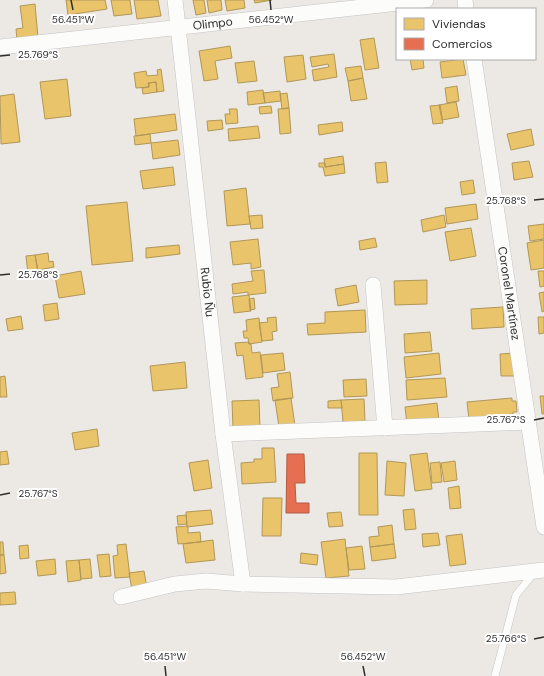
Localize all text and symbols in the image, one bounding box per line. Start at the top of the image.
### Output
legend [396,8,536,60]
text: 56.451°W [52,13,95,26]
street label: Olimpo [192,13,234,34]
text: 56.452°W [249,13,294,26]
text: Viviendas [432,16,486,32]
text: Comercios [432,36,492,52]
text: 25.769°S [18,48,58,61]
text: 25.768°S [486,194,526,207]
street label: Coronel Martínez [494,246,524,341]
street label: Rubio Ñu [197,267,218,318]
text: 25.768°S [18,268,58,281]
text: 25.767°S [486,413,526,426]
text: 25.767°S [18,487,58,500]
text: 25.766°S [486,632,526,645]
text: 56.451°W [144,650,187,663]
text: 56.452°W [341,650,386,663]

